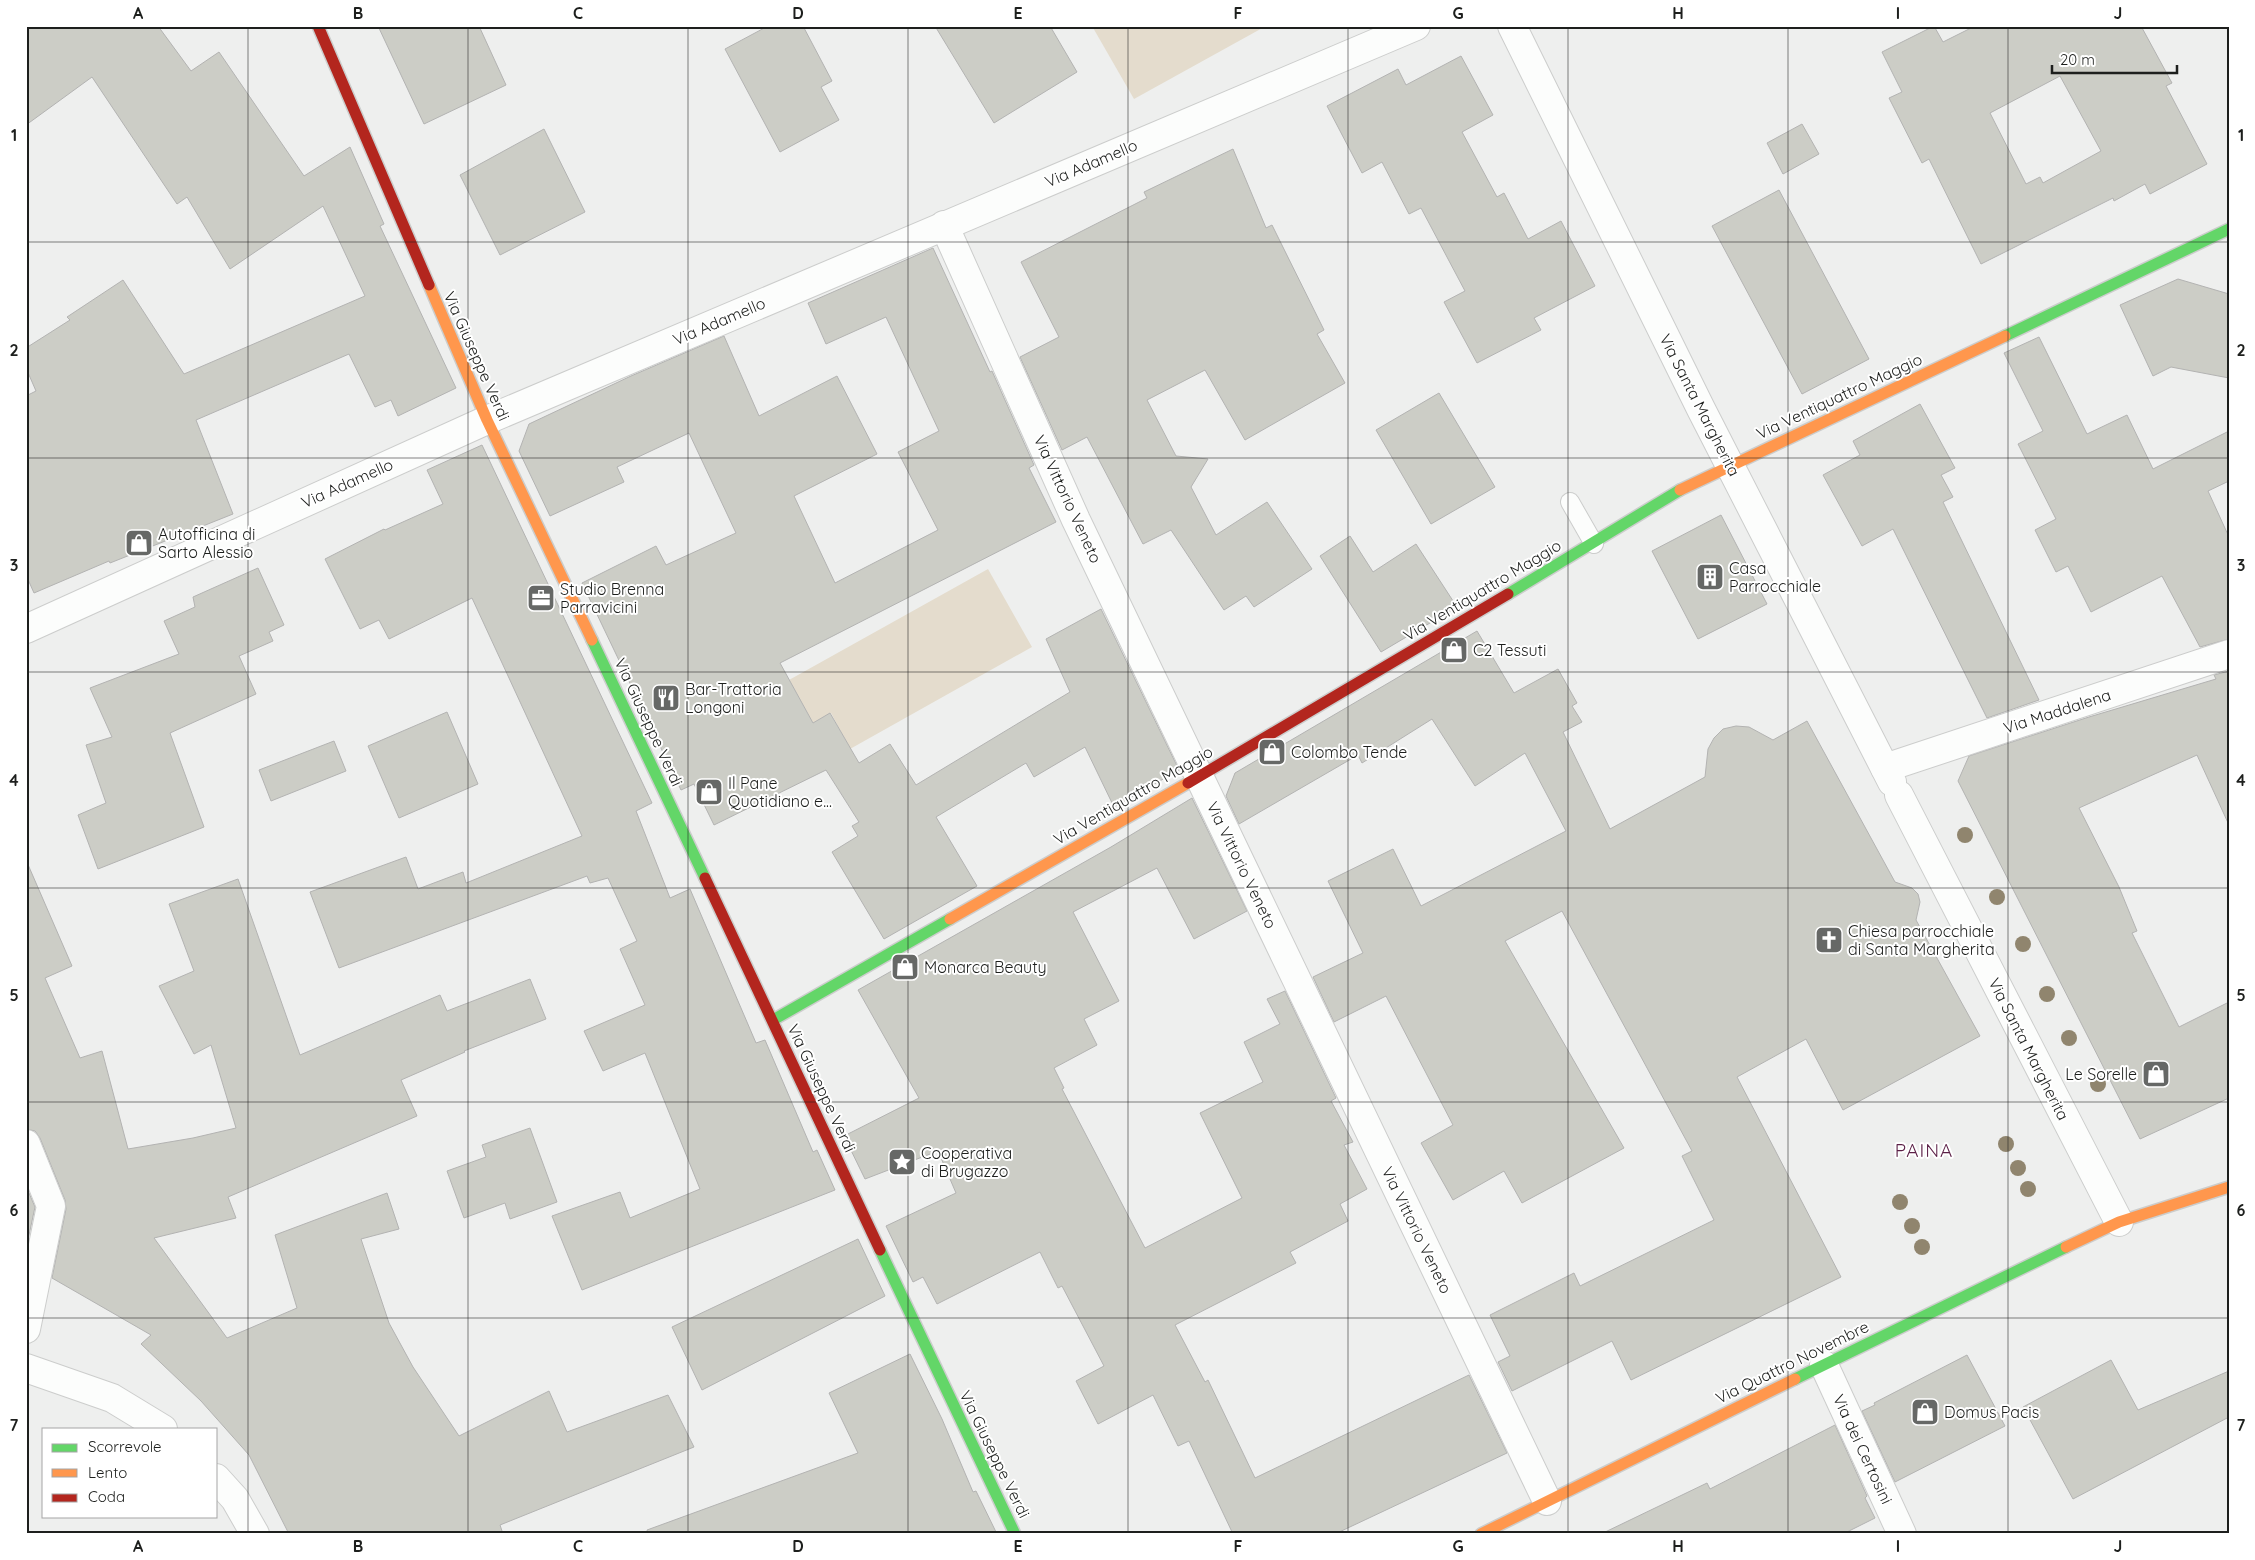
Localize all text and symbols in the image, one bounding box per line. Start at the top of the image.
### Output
text: A [133,3,144,23]
text: B [353,3,363,23]
text: C [573,3,583,23]
text: D [792,3,804,23]
text: E [1013,3,1023,23]
text: F [1234,3,1243,23]
text: G [1452,3,1464,23]
text: H [1672,3,1684,23]
text: I [1896,3,1900,23]
text: J [2114,3,2122,23]
scale bar [2052,42,2178,74]
text: 20 m [2060,50,2095,69]
text: 1 [11,125,17,145]
text: 1 [2238,125,2244,145]
street label: Via Adamello [1042,135,1140,191]
street label: Via Giuseppe Verdi [440,288,514,424]
street label: Via Adamello [670,293,768,349]
street label: Via Santa Margherita [1655,330,1745,480]
text: 2 [9,340,19,360]
text: 2 [2236,340,2246,360]
street label: Via Ventiquattro Maggio [1753,349,1925,443]
street label: Via Vittorio Veneto [1030,432,1106,566]
street label: Via Adamello [298,454,396,512]
place label: Autofficina di Sarto Alessio [158,524,255,562]
shop icon: Autofficina di Sarto Alessio [124,528,154,558]
street label: Via Ventiquattro Maggio [1399,535,1565,645]
text: 3 [10,555,18,575]
text: 3 [2237,555,2245,575]
place label: Casa Parrocchiale [1729,558,1821,596]
building icon: Casa Parrocchiale [1695,562,1725,592]
place label: Studio Brenna Parravicini [560,579,664,617]
office icon: Studio Brenna Parravicini [526,583,556,613]
shop icon: C2 Tessuti [1439,635,1469,665]
place label: C2 Tessuti [1473,640,1546,660]
street label: Via Giuseppe Verdi [610,655,688,789]
place label: Bar-Trattoria Longoni [685,679,782,717]
restaurant icon: Bar-Trattoria Longoni [651,683,681,713]
street label: Via Maddalena [2001,684,2113,738]
shop icon: Colombo Tende [1257,737,1287,767]
street label: Via Ventiquattro Maggio [1050,741,1216,849]
place label: Colombo Tende [1291,742,1407,762]
text: 4 [9,770,19,790]
text: 4 [2236,770,2246,790]
place label: Il Pane Quotidiano e... [728,773,832,811]
shop icon: Il Pane Quotidiano e... [694,777,724,807]
street label: Via Vittorio Veneto [1203,798,1281,932]
place label: Chiesa parrocchiale di Santa Margherita [1848,921,1995,959]
church icon: Chiesa parrocchiale di Santa Margherita [1814,925,1844,955]
shop icon: Monarca Beauty [890,952,920,982]
place label: Monarca Beauty [924,957,1047,977]
street label: Via Santa Margherita [1984,974,2074,1124]
text: 5 [9,985,19,1005]
text: 5 [2236,985,2246,1005]
street label: Via Giuseppe Verdi [783,1021,861,1155]
shop icon: Le Sorelle [2141,1059,2171,1089]
place label: Le Sorelle [2065,1064,2137,1084]
district label: PAINA [1895,1138,1953,1162]
place label: Cooperativa di Brugazzo [921,1143,1012,1181]
place icon: Cooperativa di Brugazzo [887,1147,917,1177]
street label: Via Vittorio Veneto [1378,1163,1456,1297]
text: 6 [10,1200,19,1220]
text: 6 [2237,1200,2246,1220]
street label: Via Quattro Novembre [1712,1316,1872,1408]
street label: Via Giuseppe Verdi [955,1387,1035,1521]
street label: Via dei Certosini [1829,1391,1897,1507]
shop icon: Domus Pacis [1910,1397,1940,1427]
place label: Domus Pacis [1944,1402,2039,1422]
text: 7 [10,1415,19,1435]
text: 7 [2237,1415,2246,1435]
legend [42,1428,218,1518]
text: Scorrevole [88,1437,162,1456]
text: Lento [88,1463,127,1482]
text: Coda [88,1487,125,1506]
text: A [133,1536,144,1556]
text: B [353,1536,363,1556]
text: C [573,1536,583,1556]
text: D [792,1536,804,1556]
text: E [1013,1536,1023,1556]
text: F [1234,1536,1243,1556]
text: G [1452,1536,1464,1556]
text: H [1672,1536,1684,1556]
text: I [1896,1536,1900,1556]
text: J [2114,1536,2122,1556]

